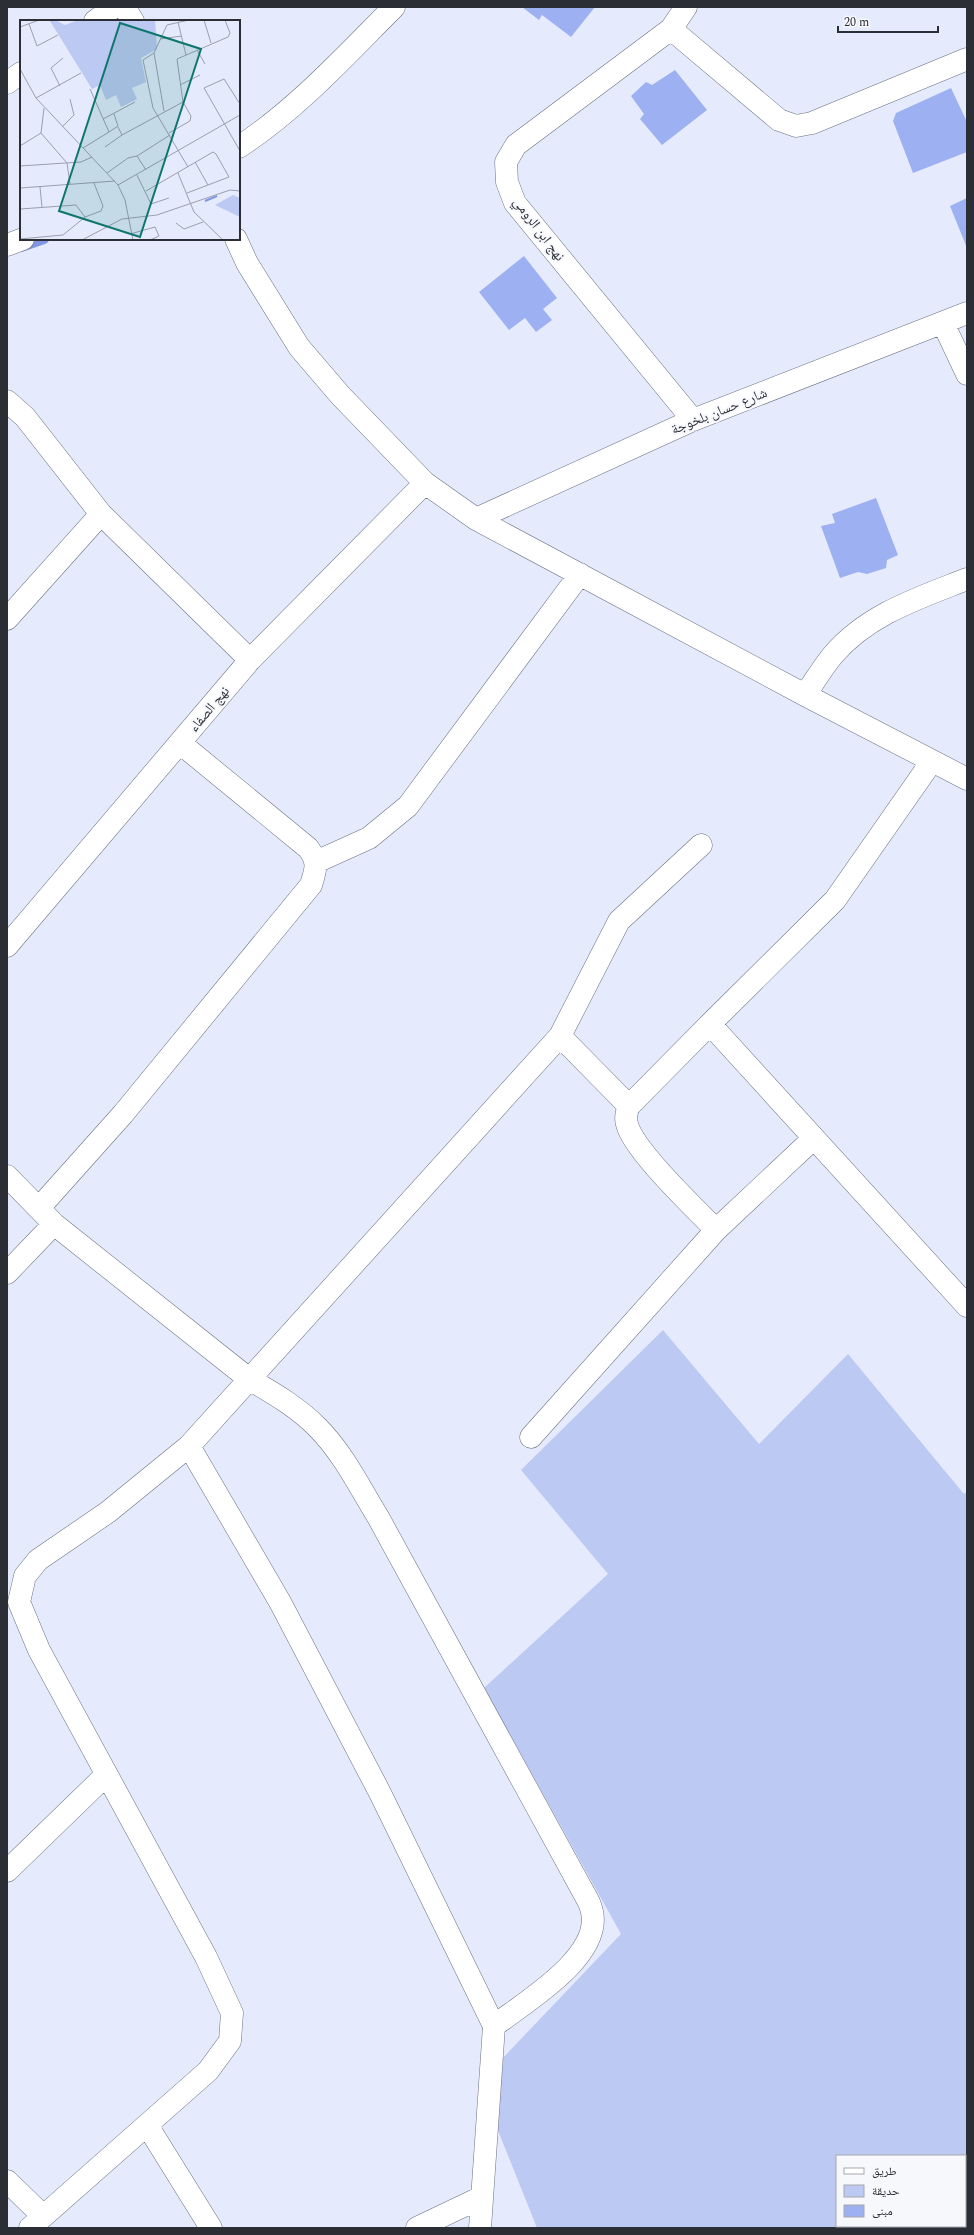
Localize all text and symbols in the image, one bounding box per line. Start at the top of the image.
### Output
scale bar [838,8,938,34]
text: 20 m [844,13,869,32]
inset map [20,20,240,240]
street label: نهج ابن الرومي [507,193,570,266]
street label: شارع حسان بلخوجة [668,382,770,440]
street label: نهج الصفاء [184,681,235,737]
legend [836,2155,966,2227]
text: طريق [872,2162,897,2181]
text: حديقة [872,2182,900,2201]
text: مبنى [872,2202,893,2221]

